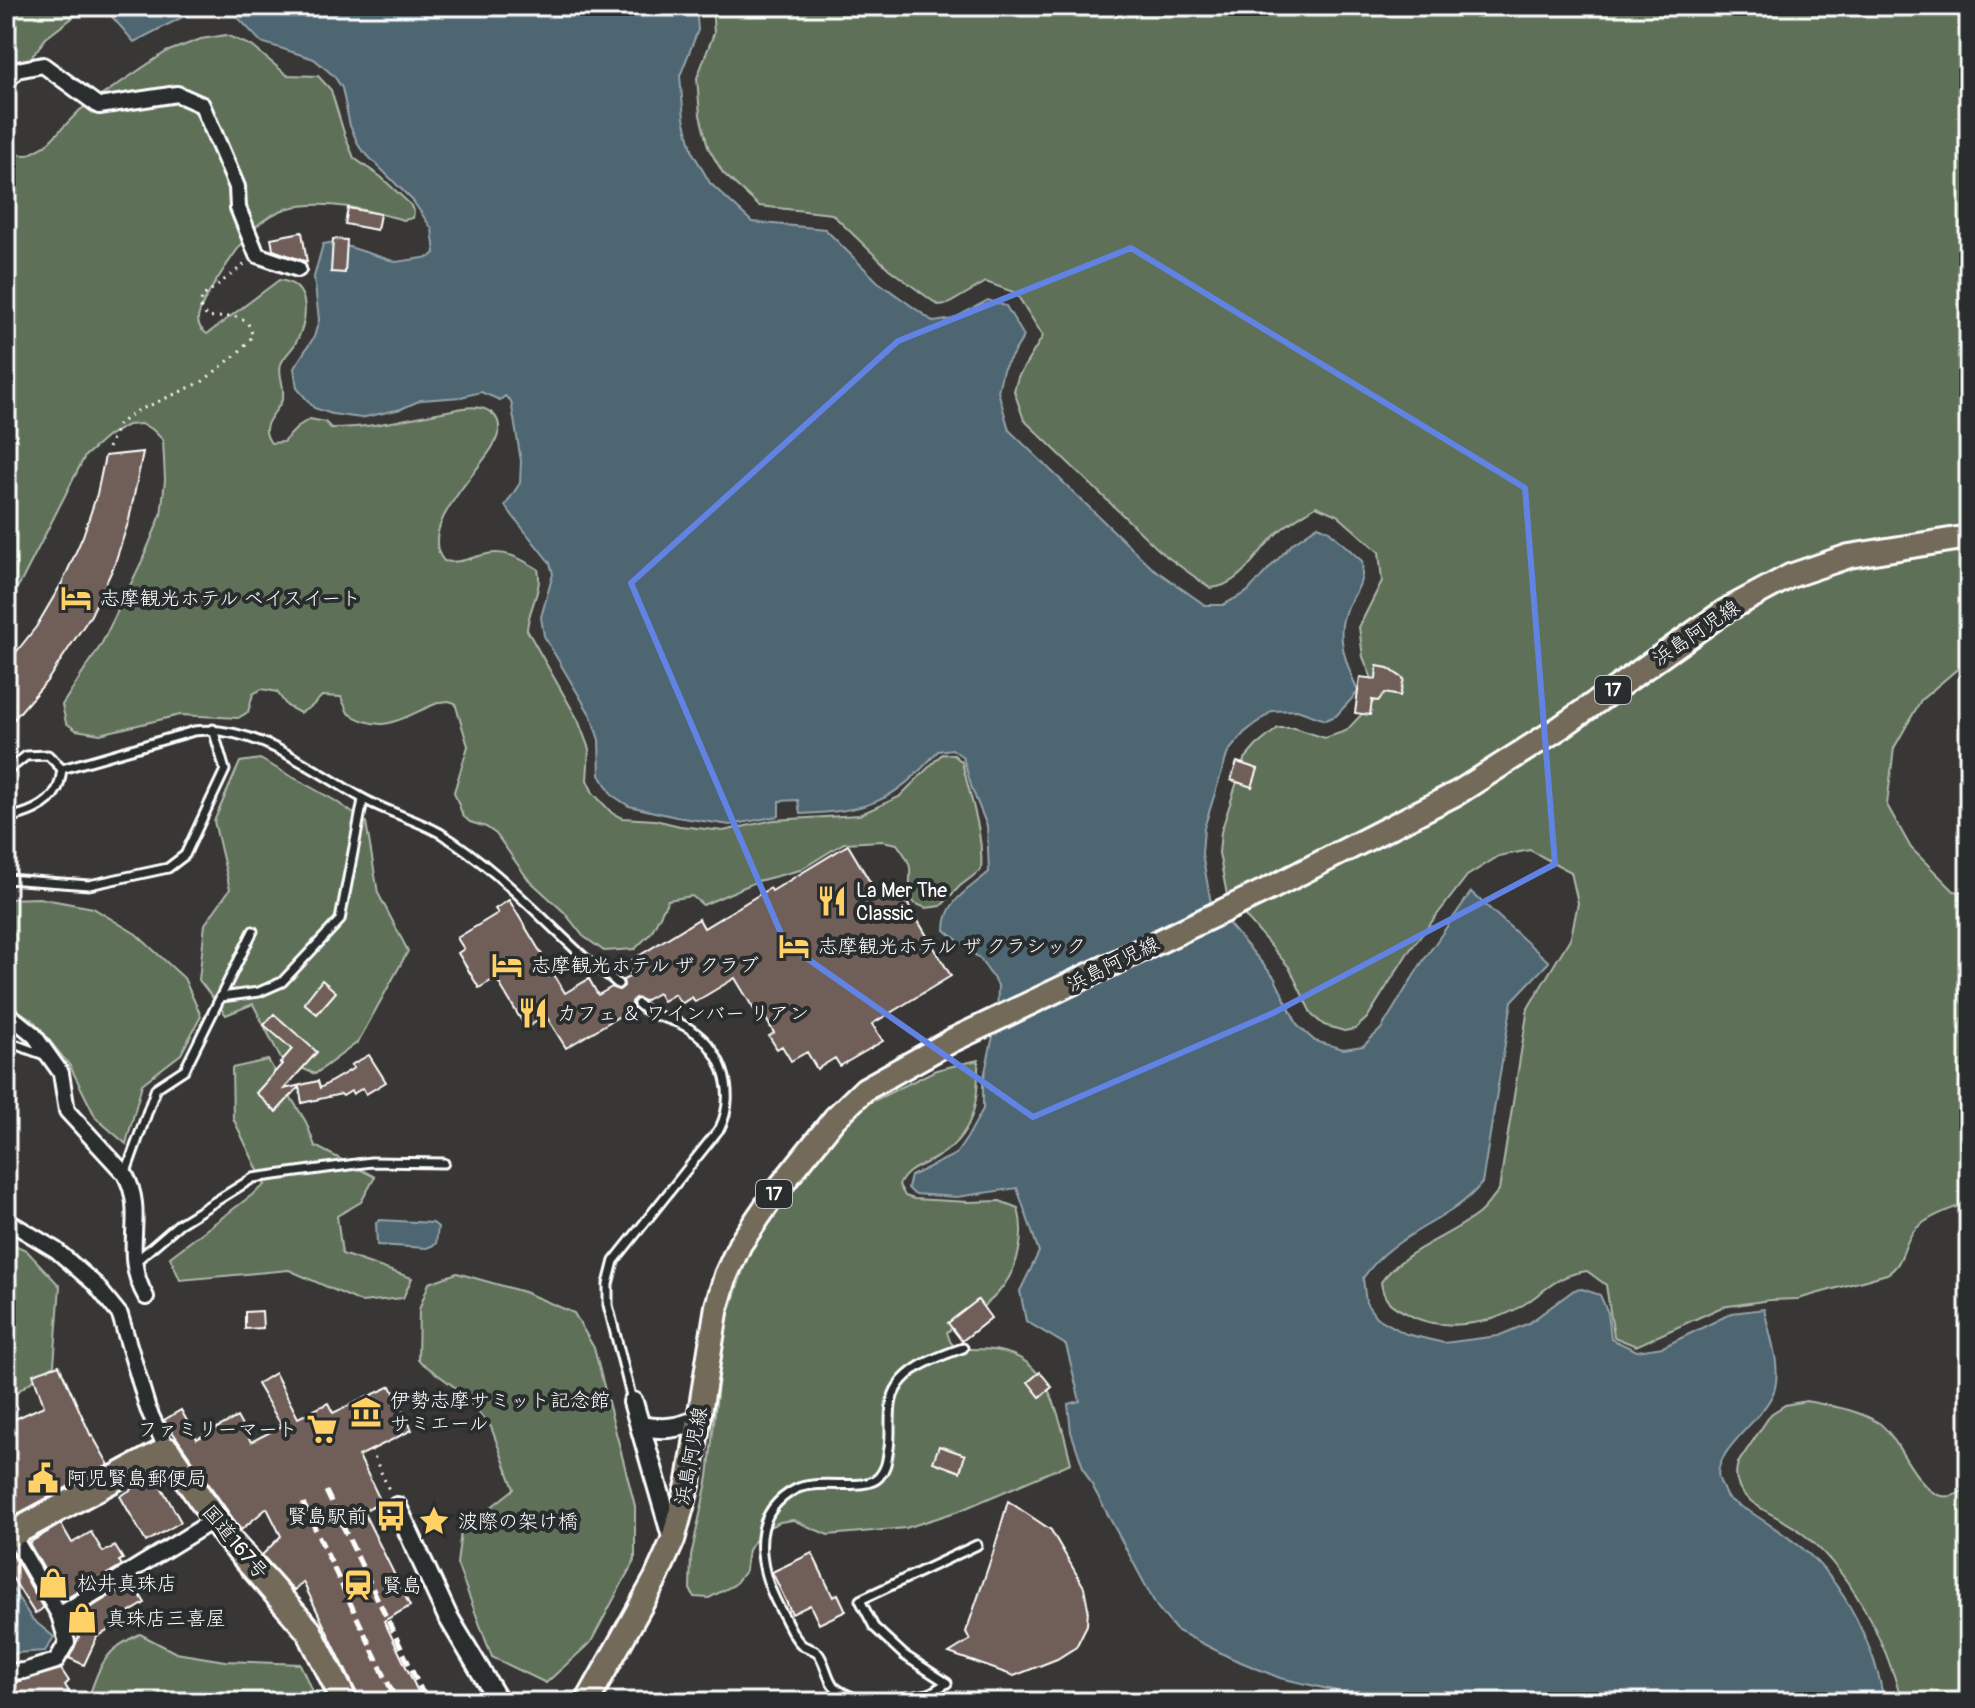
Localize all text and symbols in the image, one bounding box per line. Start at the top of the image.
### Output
hotel icon: 志摩観光ホテル ベイスイート [59,581,93,615]
place label: 志摩観光ホテル ベイスイート [100,586,361,611]
street label: 浜島阿児線 [1648,595,1744,671]
road number: 17 [1595,676,1631,704]
place label: La Mer The Classic [856,878,947,926]
restaurant icon: La Mer The Classic [815,884,849,918]
hotel icon: 志摩観光ホテル ザ クラシック [777,929,811,963]
street label: 浜島阿児線 [1063,931,1163,997]
place label: 志摩観光ホテル ザ クラシック [818,934,1086,959]
hotel icon: 志摩観光ホテル ザ クラブ [490,948,524,982]
place label: 志摩観光ホテル ザ クラブ [531,953,759,978]
restaurant icon: カフェ ＆ ワインバー リアン [516,996,550,1030]
place label: カフェ ＆ ワインバー リアン [557,1001,809,1026]
road number: 17 [756,1180,792,1208]
place label: 伊勢志摩サミット記念館 サミエール [390,1388,610,1436]
museum icon: 伊勢志摩サミット記念館 サミエール [349,1395,383,1429]
street label: 浜島阿児線 [669,1405,713,1507]
supermarket icon: ファミリーマート [305,1412,339,1446]
place label: ファミリーマート [138,1417,298,1442]
public building icon: 阿児賢島郵便局 [26,1461,60,1495]
place label: 阿児賢島郵便局 [67,1466,207,1491]
bus stop icon: 賢島駅前 [374,1499,408,1533]
street label: 国道167号 [197,1500,273,1584]
place label: 賢島駅前 [287,1504,367,1529]
place icon: 波際の架け橋 [417,1504,451,1538]
place label: 波際の架け橋 [458,1509,578,1534]
shop icon: 松井真珠店 [36,1566,70,1600]
station icon: 賢島 [341,1568,375,1602]
place label: 松井真珠店 [77,1571,177,1596]
place label: 賢島 [382,1573,422,1598]
shop icon: 真珠店三喜屋 [65,1601,99,1635]
place label: 真珠店三喜屋 [106,1606,226,1631]

